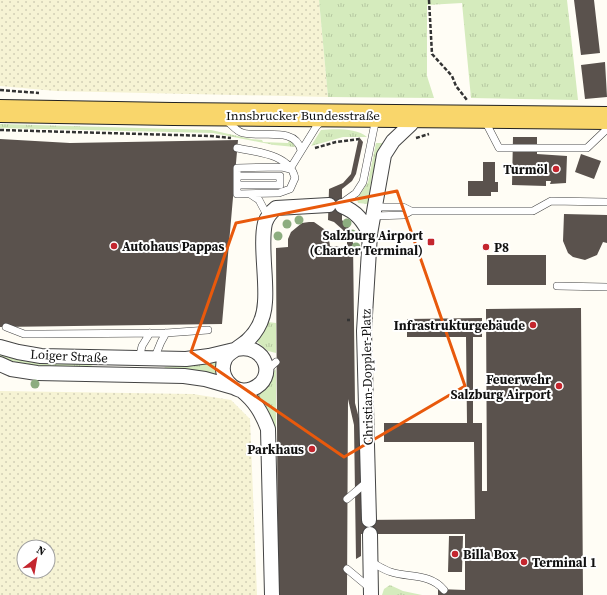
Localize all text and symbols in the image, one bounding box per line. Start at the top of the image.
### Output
street label: Innsbrucker Bundesstraße [226,107,380,124]
place label: Turmöl [503,161,548,178]
marker: Turmöl [551,164,561,174]
place label: Salzburg Airport (Charter Terminal) [309,227,423,259]
marker: Salzburg Airport (Charter Terminal) [426,237,436,247]
place label: Autohaus Pappas [122,238,224,255]
place label: P8 [494,239,509,256]
marker: Autohaus Pappas [109,241,119,251]
marker: P8 [481,242,491,252]
street label: Christian-Doppler-Platz [357,308,377,445]
place label: Infrastrukturgebäude [394,317,525,334]
marker: Infrastrukturgebäude [528,320,538,330]
street label: Loiger Straße [30,345,109,367]
place label: Feuerwehr Salzburg Airport [450,371,552,403]
marker: Feuerwehr Salzburg Airport [554,381,564,391]
place label: Parkhaus [247,441,304,458]
marker: Parkhaus [307,444,317,454]
north arrow [16,539,56,579]
text: N [34,542,48,559]
place label: Billa Box [463,546,517,563]
marker: Billa Box [450,549,460,559]
place label: Terminal 1 [532,554,597,571]
marker: Terminal 1 [519,557,529,567]

